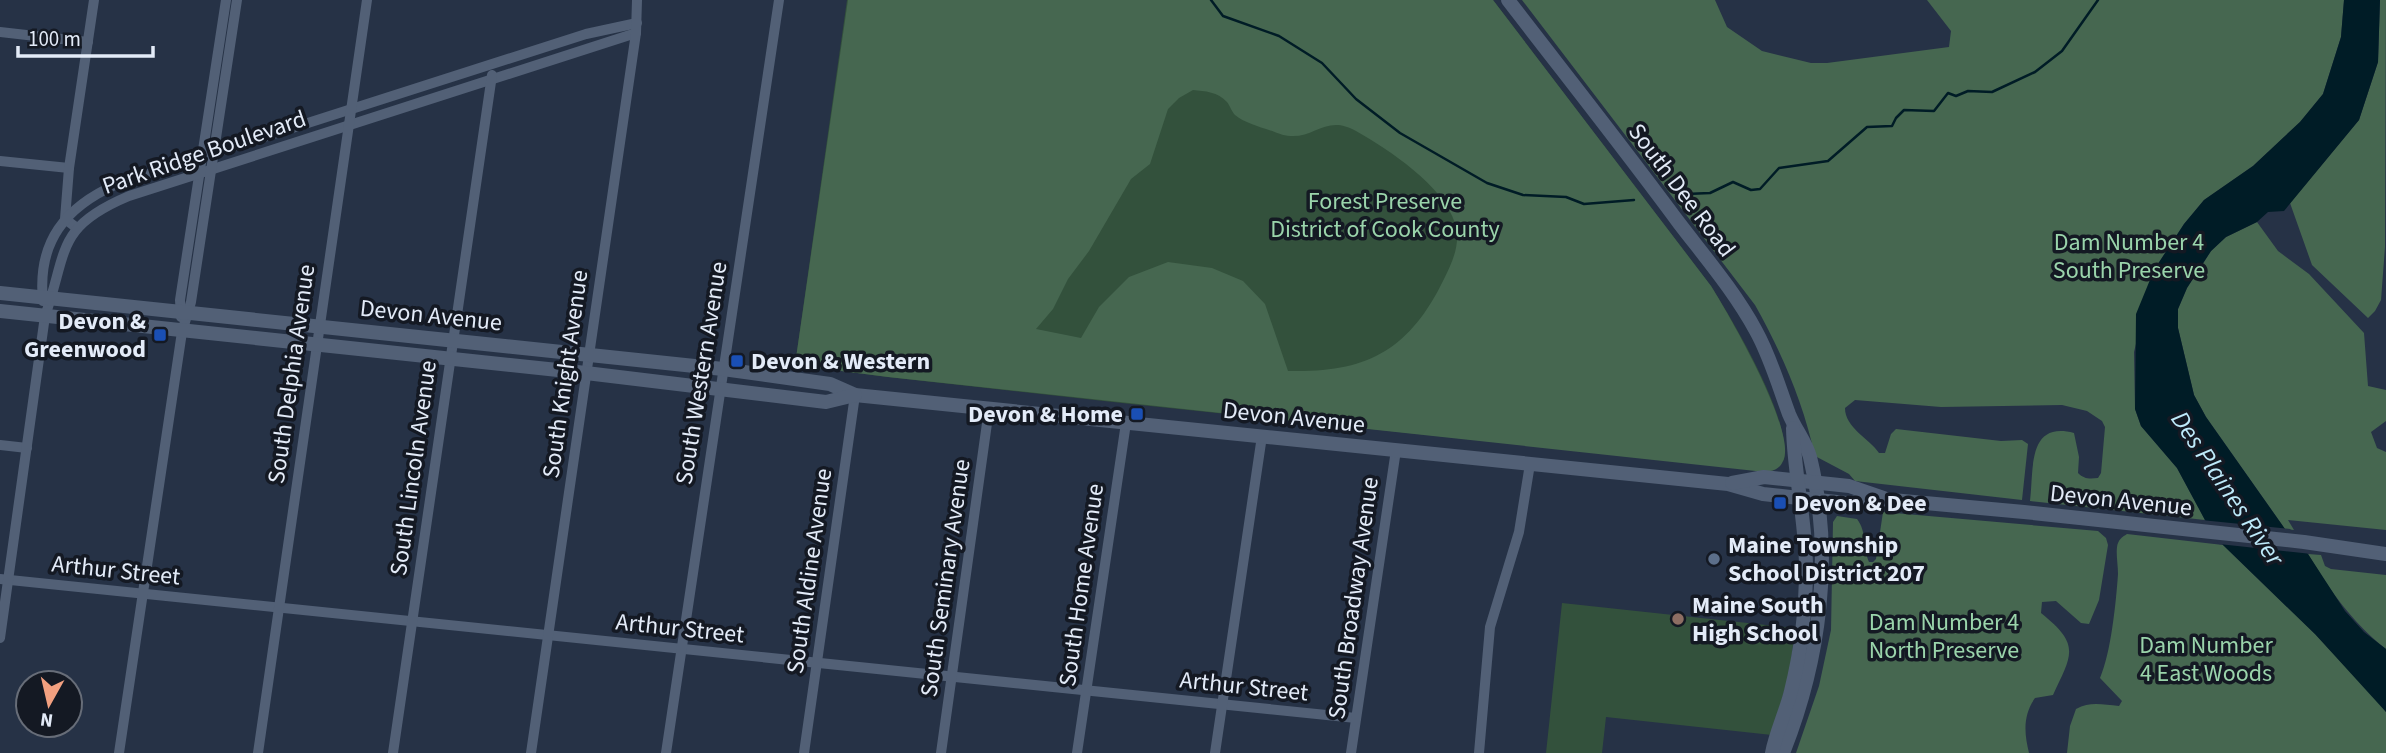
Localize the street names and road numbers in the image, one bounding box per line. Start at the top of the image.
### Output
street label: Park Ridge Boulevard [97,101,311,204]
street label: South Dee Road [1620,116,1744,265]
street label: South Western Avenue [667,259,736,487]
street label: South Delphia Avenue [259,262,324,486]
street label: South Knight Avenue [534,268,597,480]
street label: Devon Avenue [358,291,504,340]
street label: South Lincoln Avenue [381,358,446,578]
street label: Devon Avenue [1221,393,1367,442]
street label: South Seminary Avenue [911,457,979,699]
street label: South Aldine Avenue [778,466,841,676]
street label: South Broadway Avenue [1319,475,1388,721]
street label: Devon Avenue [2048,476,2194,525]
street label: South Home Avenue [1050,482,1113,689]
street label: Arthur Street [50,546,182,595]
street label: Arthur Street [614,604,746,653]
street label: Arthur Street [1178,662,1310,711]

